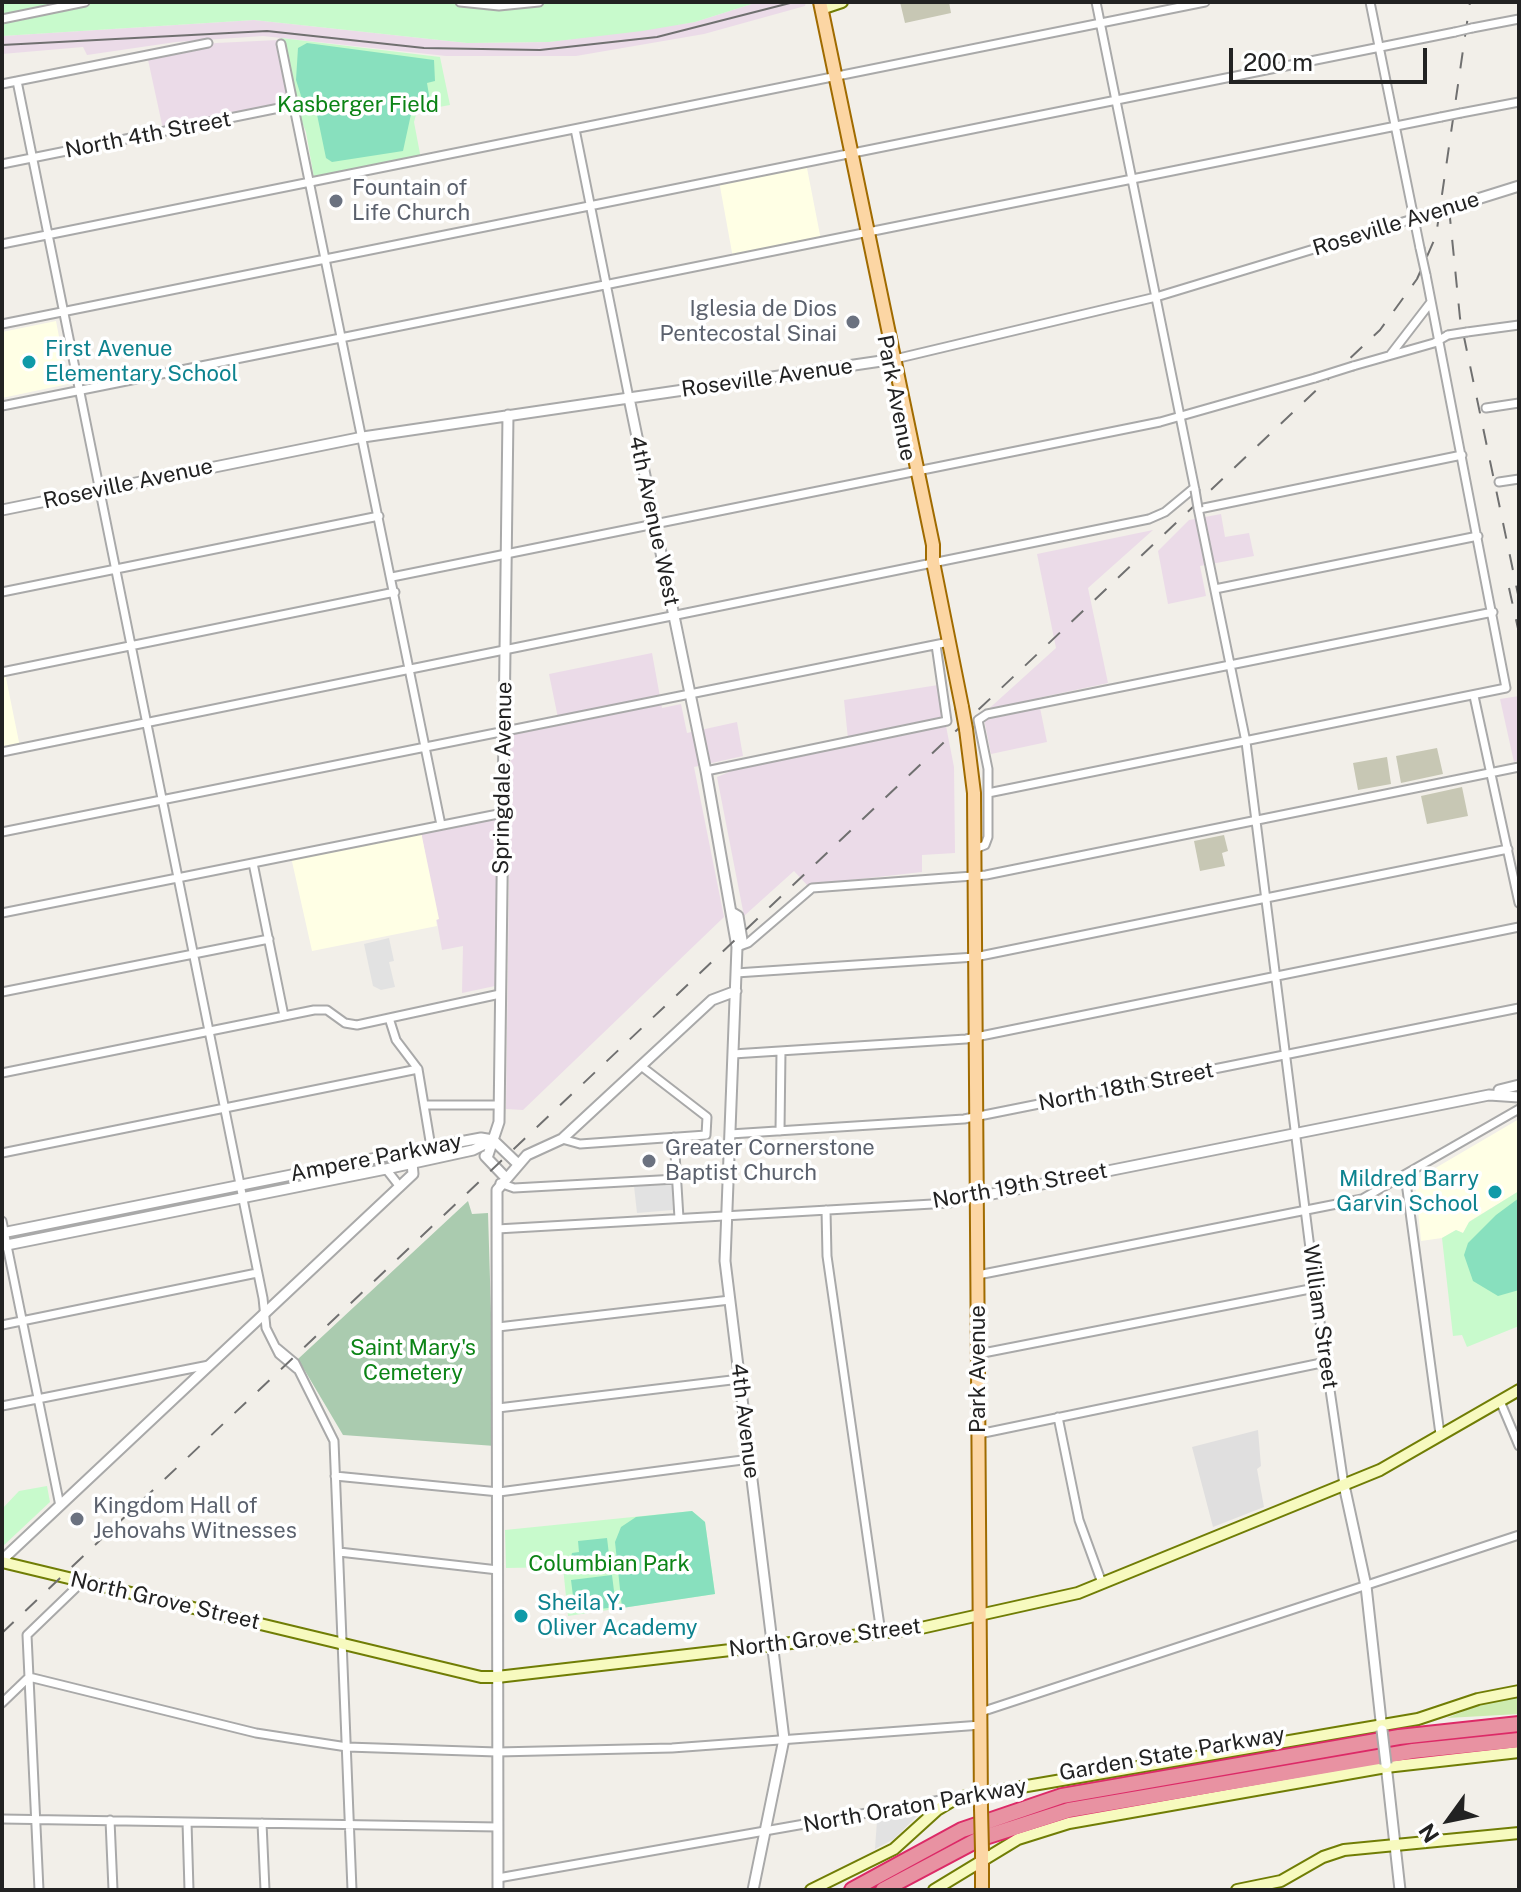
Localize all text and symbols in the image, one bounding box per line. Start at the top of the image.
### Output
scale bar [1233,32,1431,82]
text: 200 m [1243,48,1313,76]
park label: Kasberger Field [277,92,439,118]
street label: North 4th Street [63,106,233,164]
place label: Fountain of Life Church [352,175,470,226]
street label: Roseville Avenue [1310,186,1482,262]
marker: Fountain of Life Church [327,192,345,210]
place label: Iglesia de Dios Pentecostal Sinai [659,296,837,348]
marker: Iglesia de Dios Pentecostal Sinai [844,313,862,331]
street label: Park Avenue [871,333,921,463]
place label: First Avenue Elementary School [45,336,238,388]
marker: First Avenue Elementary School [20,353,38,371]
street label: Roseville Avenue [680,353,854,403]
street label: 4th Avenue West [623,434,685,608]
street label: Roseville Avenue [41,453,215,515]
street label: Springdale Avenue [488,681,518,875]
street label: North 18th Street [1036,1057,1216,1117]
street label: Ampere Parkway [288,1128,464,1188]
place label: Greater Cornerstone Baptist Church [665,1135,875,1186]
marker: Greater Cornerstone Baptist Church [640,1152,658,1170]
street label: North 19th Street [930,1158,1110,1214]
place label: Mildred Barry Garvin School [1336,1166,1479,1218]
marker: Mildred Barry Garvin School [1486,1183,1504,1201]
street label: William Street [1297,1243,1343,1391]
street label: Park Avenue [965,1305,991,1433]
park label: Saint Mary's Cemetery [350,1335,476,1386]
street label: 4th Avenue [725,1362,765,1480]
place label: Kingdom Hall of Jehovahs Witnesses [93,1493,297,1544]
marker: Kingdom Hall of Jehovahs Witnesses [68,1510,86,1528]
park label: Columbian Park [528,1551,690,1577]
street label: North Grove Street [68,1566,262,1636]
place label: Sheila Y. Oliver Academy [537,1590,698,1642]
marker: Sheila Y. Oliver Academy [512,1607,530,1625]
street label: North Grove Street [727,1613,923,1663]
street label: Garden State Parkway [1057,1721,1287,1787]
street label: North Oraton Parkway [801,1773,1029,1839]
north arrow [1409,1780,1489,1860]
text: N [1413,1819,1444,1847]

